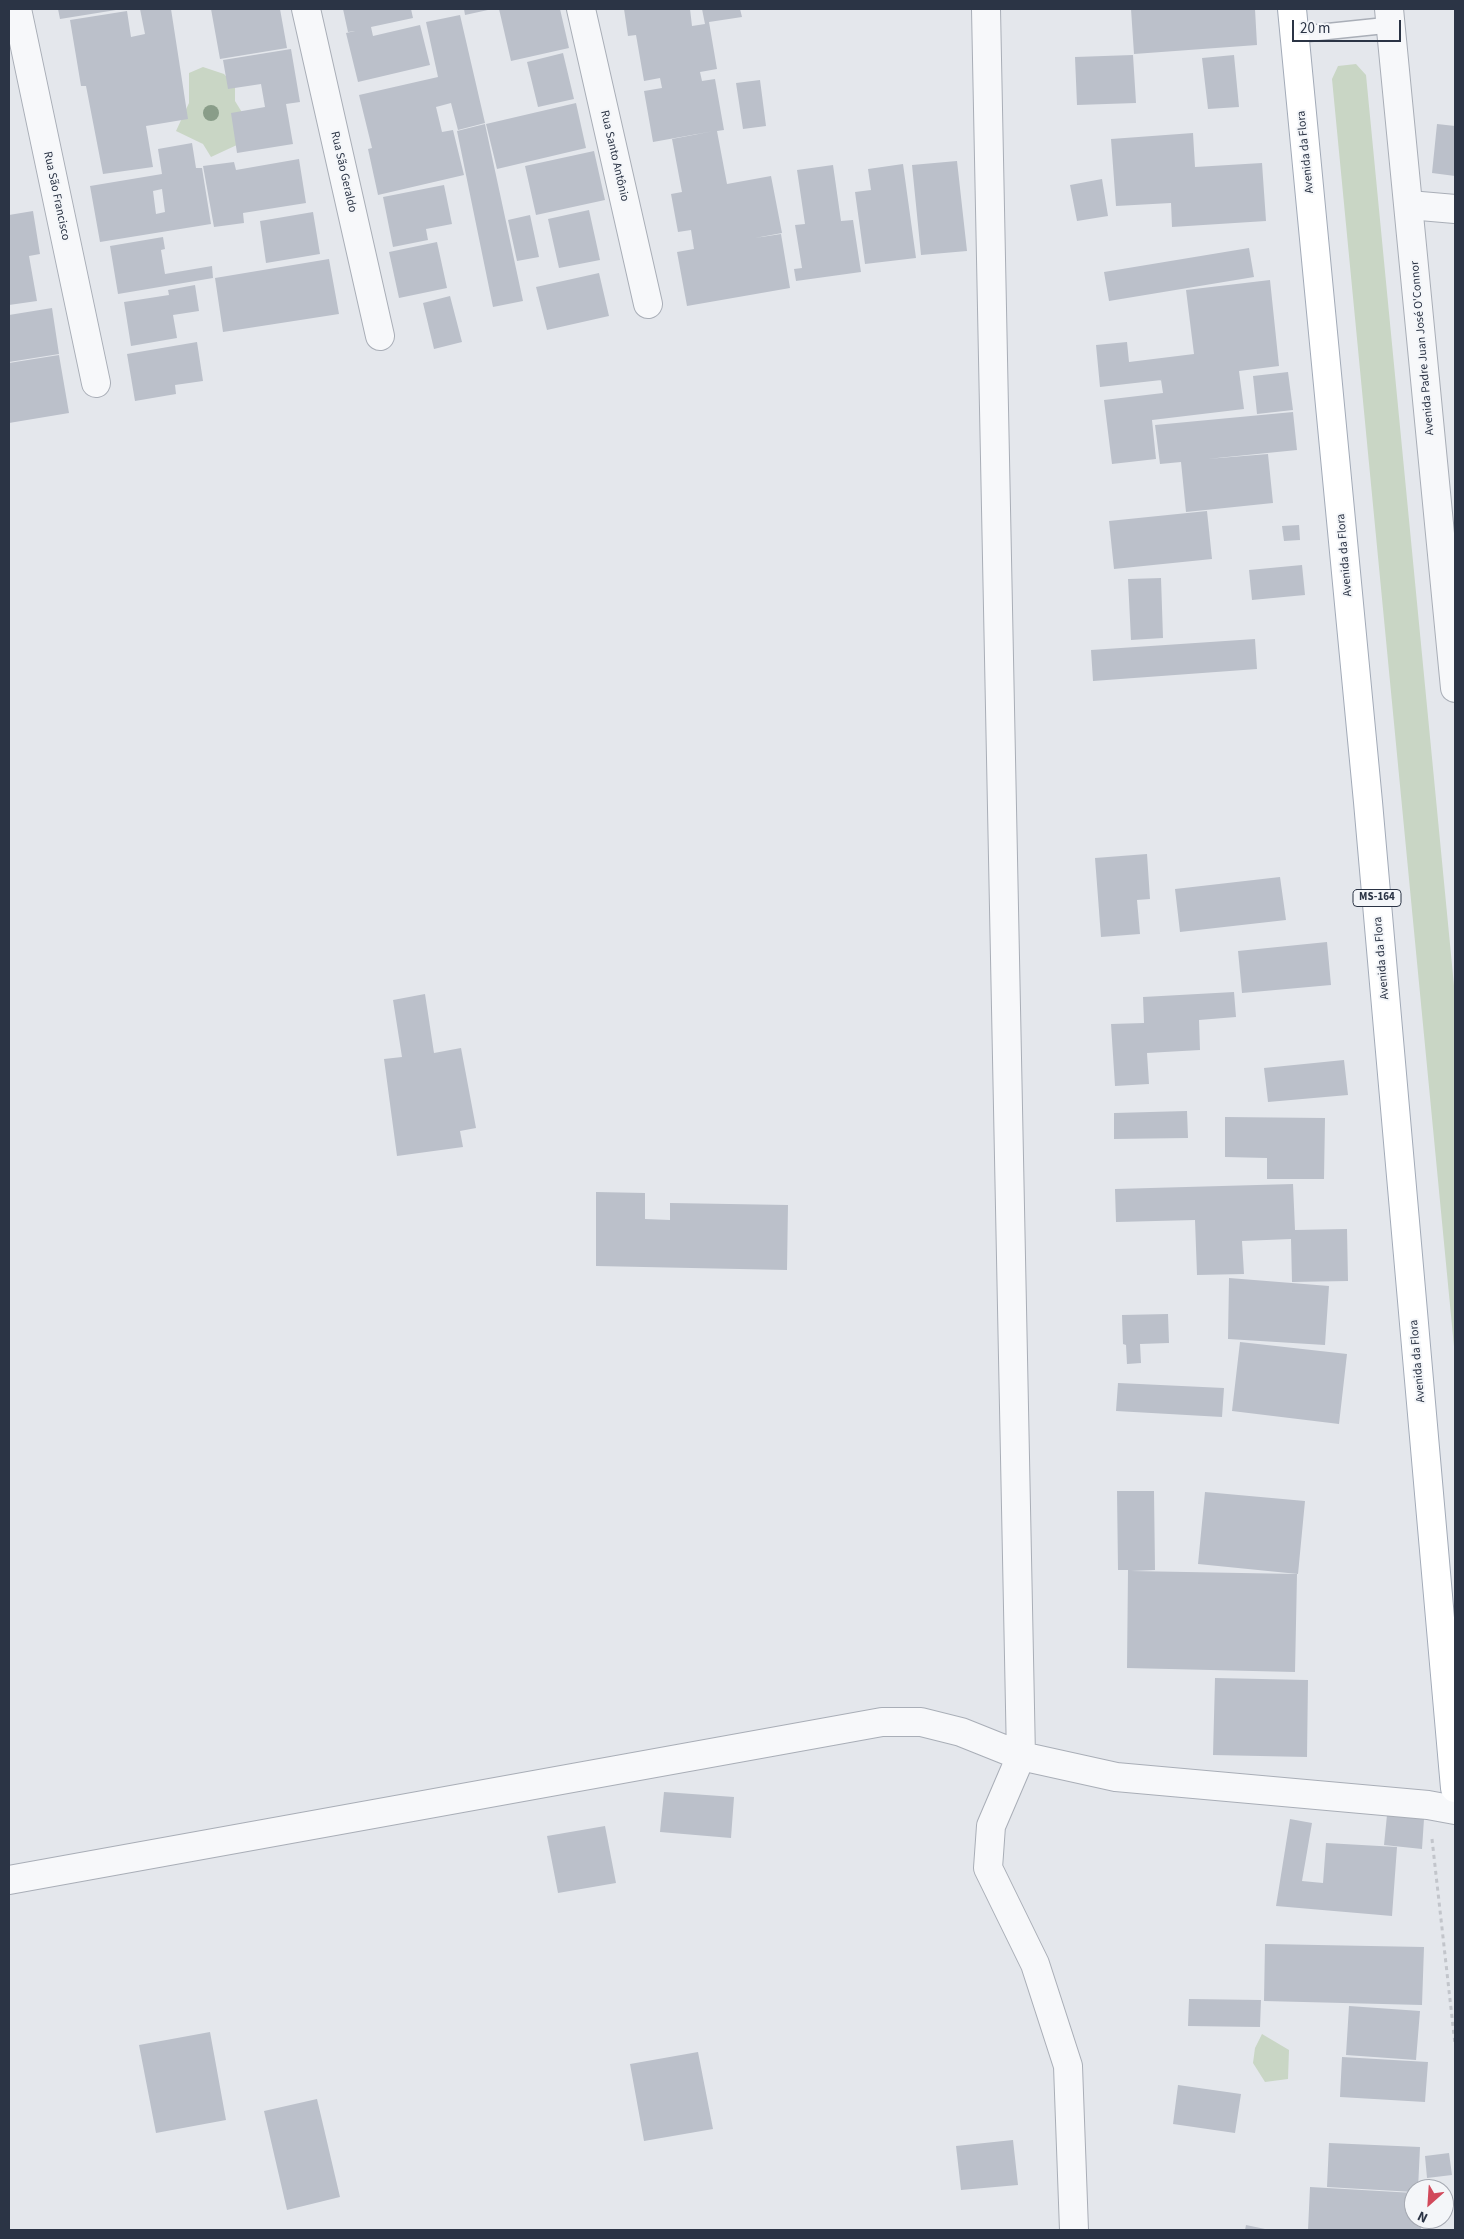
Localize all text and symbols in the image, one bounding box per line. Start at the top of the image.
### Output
scale bar [1294,10,1403,42]
text: 20 m [1300,18,1330,39]
street label: Rua Santo Antônio [597,109,631,203]
street label: Avenida da Flora [1294,110,1318,194]
street label: Rua São Geraldo [327,130,359,214]
street label: Rua São Francisco [40,150,72,242]
street label: Avenida Padre Juan José O'Connor [1408,260,1438,436]
street label: Avenida da Flora [1334,513,1356,597]
road number: MS-164 [1353,890,1401,906]
street label: Avenida da Flora [1371,916,1393,1000]
street label: Avenida da Flora [1407,1319,1429,1403]
north arrow [1404,2179,1454,2229]
text: N [1414,2206,1431,2228]

